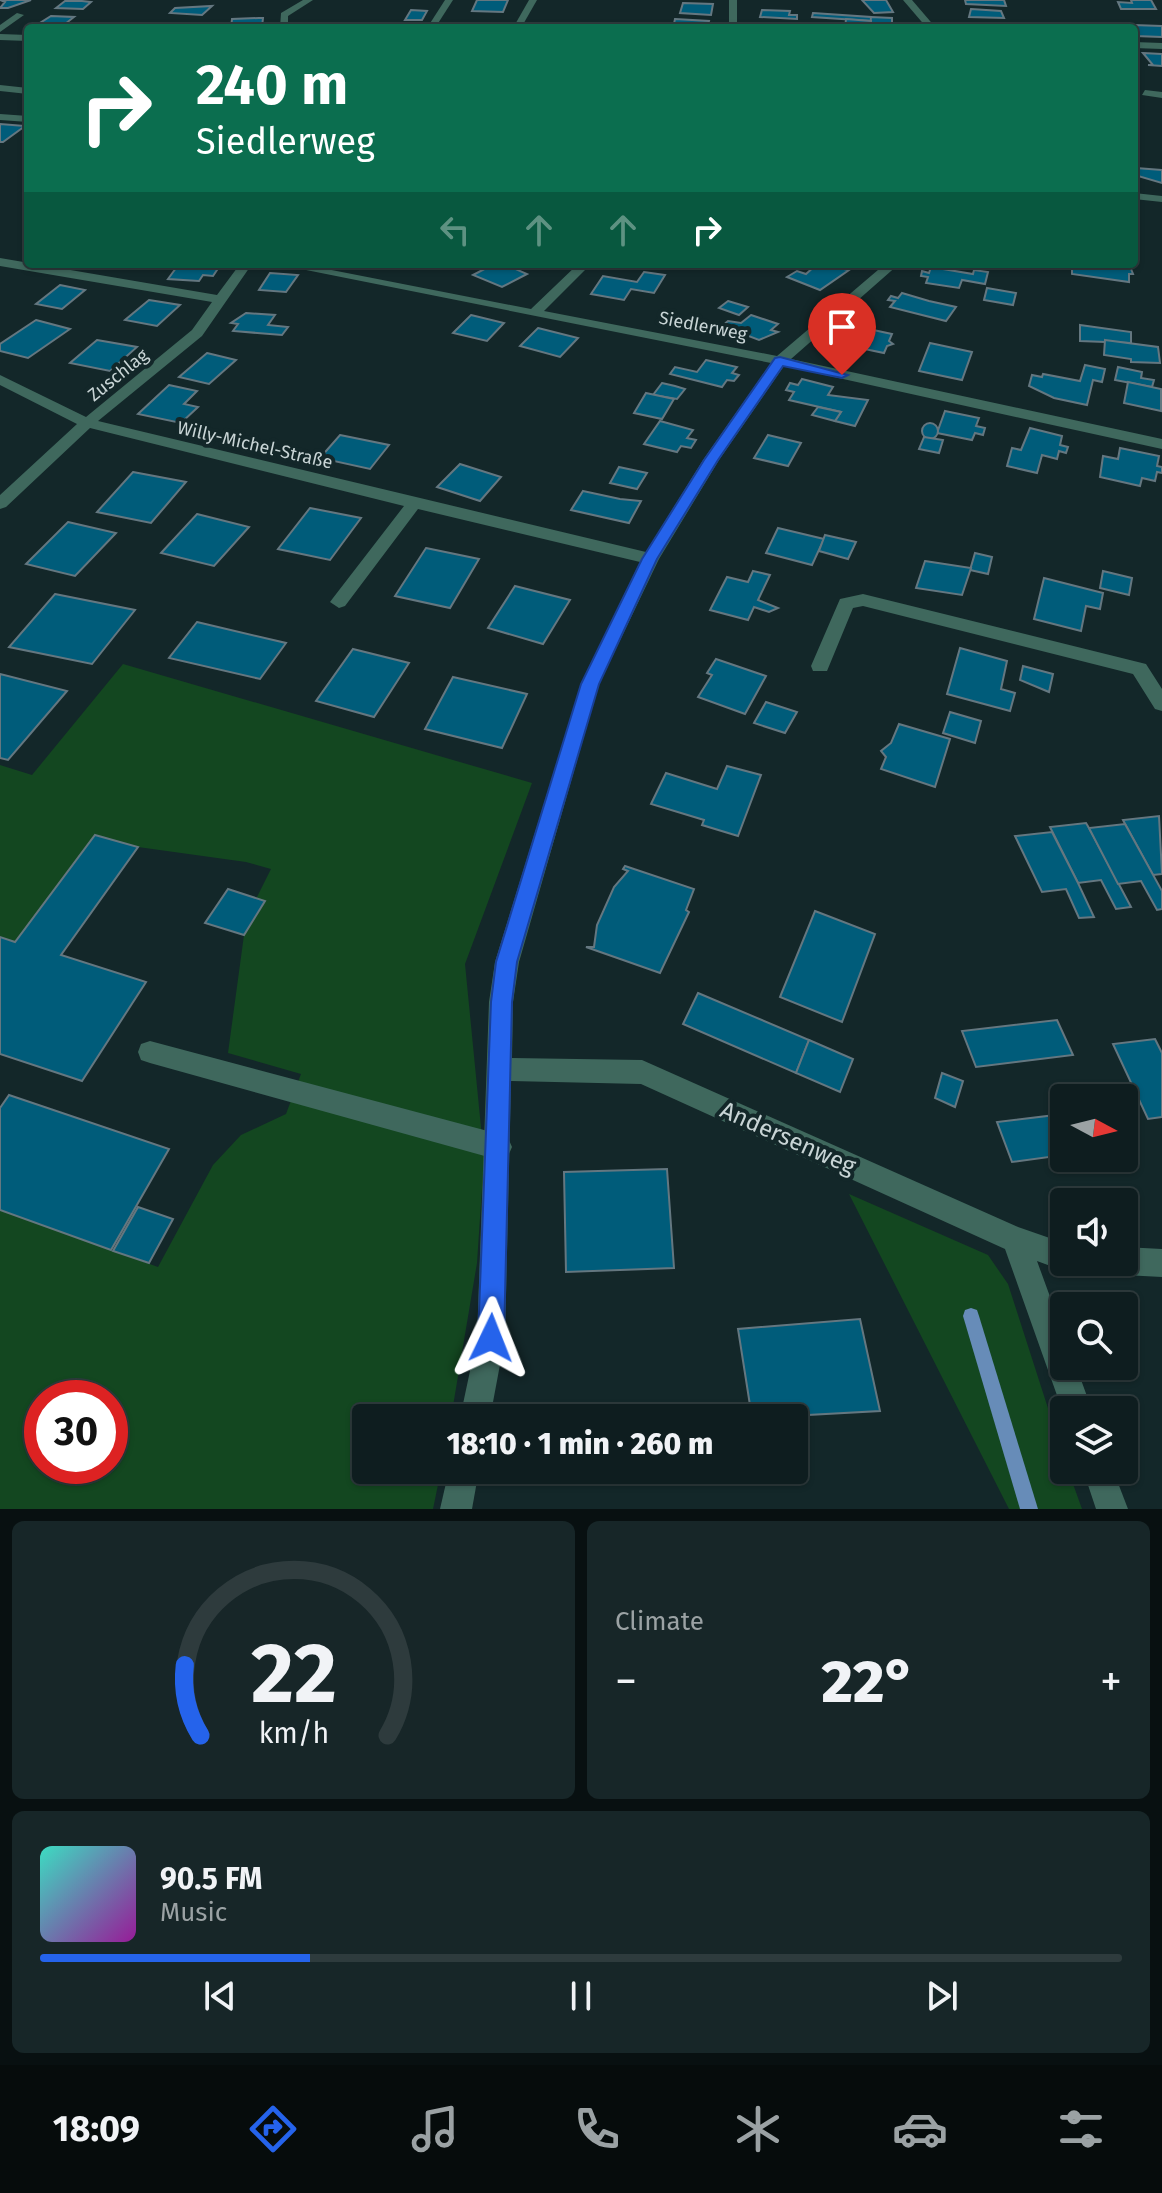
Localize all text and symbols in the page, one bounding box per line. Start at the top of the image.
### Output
text: 240 m [196,52,348,119]
icon: right [64,56,168,160]
text: Siedlerweg [196,120,375,164]
icon: left [433,208,477,252]
icon: ahead [517,208,561,252]
icon: ahead [601,208,645,252]
icon: right [685,208,729,252]
pin [808,293,876,375]
icon: arrive [820,305,864,349]
street label: Siedlerweg [657,307,750,345]
street label: Zuschlag [83,344,153,406]
street label: Willy-Michel-Straße [175,416,335,474]
north arrow [1050,1084,1138,1172]
map controls [1050,1084,1138,1484]
street label: Andersenweg [716,1096,861,1181]
button: sound [1050,1188,1138,1276]
button: search [1050,1292,1138,1380]
position arrow [449,1296,533,1380]
speed limit sign: 30 [24,1380,128,1484]
button: layers [1050,1396,1138,1484]
text: 18:10 · 1 min · 260 m [447,1426,713,1462]
text: Climate [615,1606,704,1637]
text: 22 [250,1624,337,1724]
text: 22° [822,1646,916,1718]
text: − [615,1655,637,1708]
text: + [1100,1655,1122,1708]
text: km/h [258,1716,329,1751]
text: 90.5 FM [160,1861,262,1897]
text: Music [160,1897,227,1928]
icon: previous [198,1974,242,2018]
icon: pause [559,1974,603,2018]
icon: next [920,1974,964,2018]
icon: directions [245,2101,301,2157]
icon: music [407,2101,463,2157]
icon: phone [569,2101,625,2157]
icon: climate [730,2101,786,2157]
icon: car [892,2101,948,2157]
icon: filters [1053,2101,1109,2157]
text: 18:09 [53,2107,140,2151]

